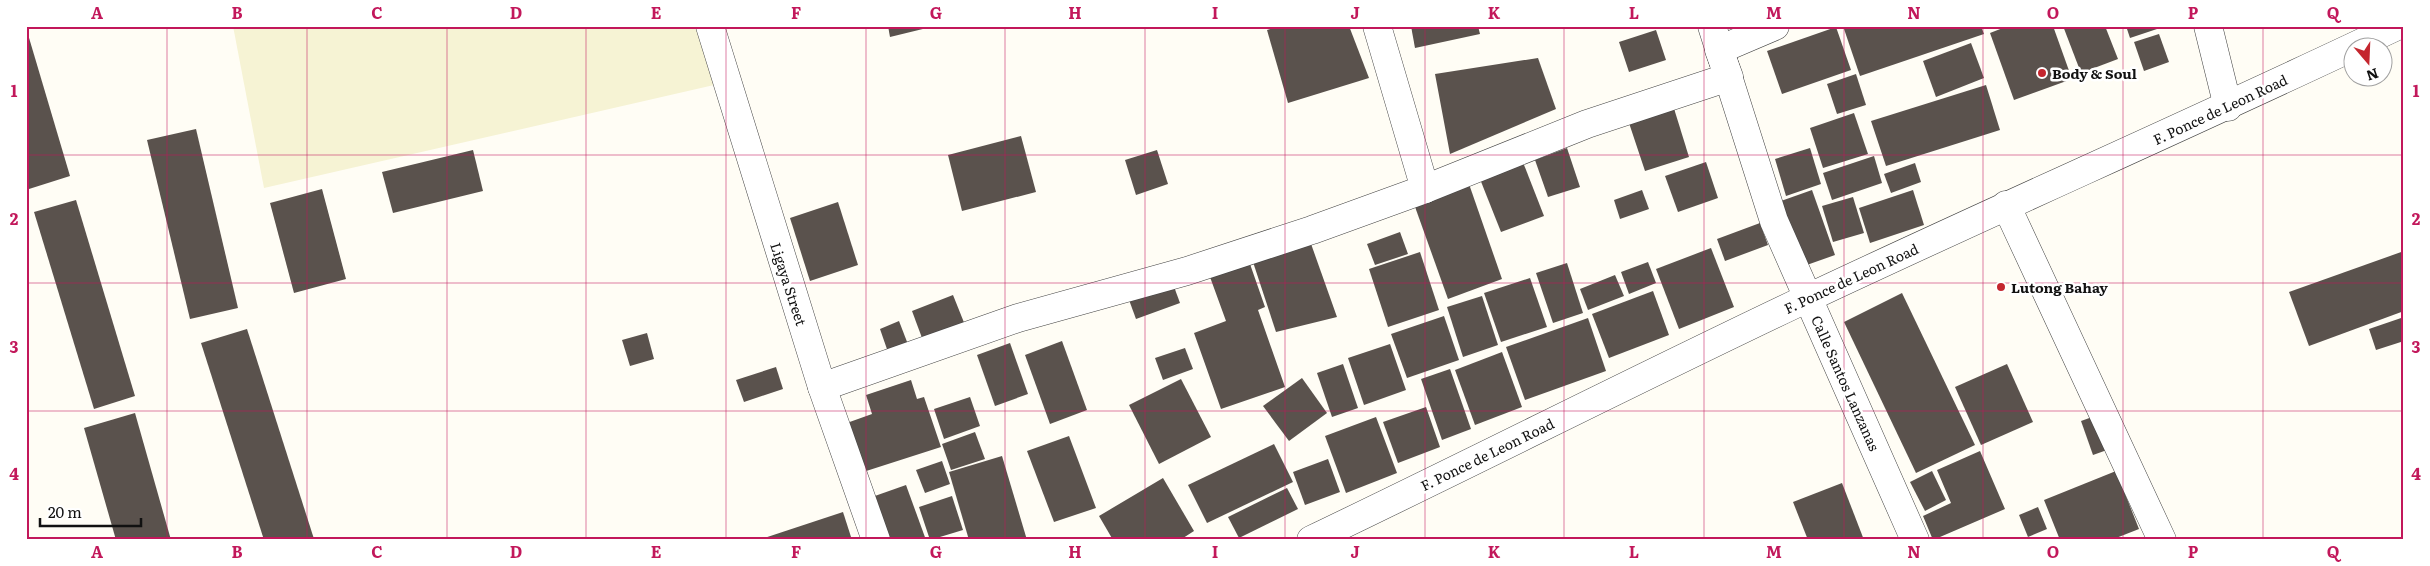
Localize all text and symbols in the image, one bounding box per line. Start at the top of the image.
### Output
text: A [91,0,103,24]
text: B [231,0,243,24]
text: C [371,0,383,24]
text: D [510,0,522,24]
text: E [651,0,662,24]
text: F [791,0,801,24]
text: G [930,0,942,24]
text: H [1068,0,1082,24]
text: I [1212,0,1218,24]
text: J [1350,0,1360,24]
text: K [1488,0,1501,24]
text: L [1629,0,1639,24]
text: M [1766,0,1782,24]
text: N [1907,0,1921,24]
text: O [2047,0,2059,24]
text: P [2188,0,2199,24]
text: Q [2327,0,2342,24]
north arrow [2342,38,2392,88]
place label: Body & Soul [2052,63,2137,83]
text: N [2364,64,2381,87]
marker: Body & Soul [2036,67,2048,79]
street label: F. Ponce de Leon Road [2150,69,2291,149]
text: 1 [11,78,18,102]
text: 1 [2413,78,2420,102]
text: 2 [10,206,19,230]
text: 2 [2412,206,2421,230]
street label: F. Ponce de Leon Road [1781,238,1922,318]
street label: Ligaya Street [766,240,812,328]
place label: Lutong Bahay [2011,277,2108,297]
marker: Lutong Bahay [1995,281,2007,293]
street label: Calle Santos Lanzanas [1807,312,1885,454]
text: 3 [10,334,19,358]
text: 3 [2412,334,2421,358]
street label: F. Ponce de Leon Road [1417,413,1557,495]
text: 4 [9,461,19,485]
text: 4 [2411,461,2421,485]
scale bar [40,496,141,528]
text: 20 m [48,500,82,523]
text: A [91,539,103,563]
text: B [231,539,243,563]
text: C [371,539,383,563]
text: D [510,539,522,563]
text: E [651,539,662,563]
text: F [791,539,801,563]
text: G [930,539,942,563]
text: H [1068,539,1082,563]
text: I [1212,539,1218,563]
text: J [1350,539,1360,563]
text: K [1488,539,1501,563]
text: L [1629,539,1639,563]
text: M [1766,539,1782,563]
text: N [1907,539,1921,563]
text: O [2047,539,2059,563]
text: P [2188,539,2199,563]
text: Q [2327,539,2342,563]

